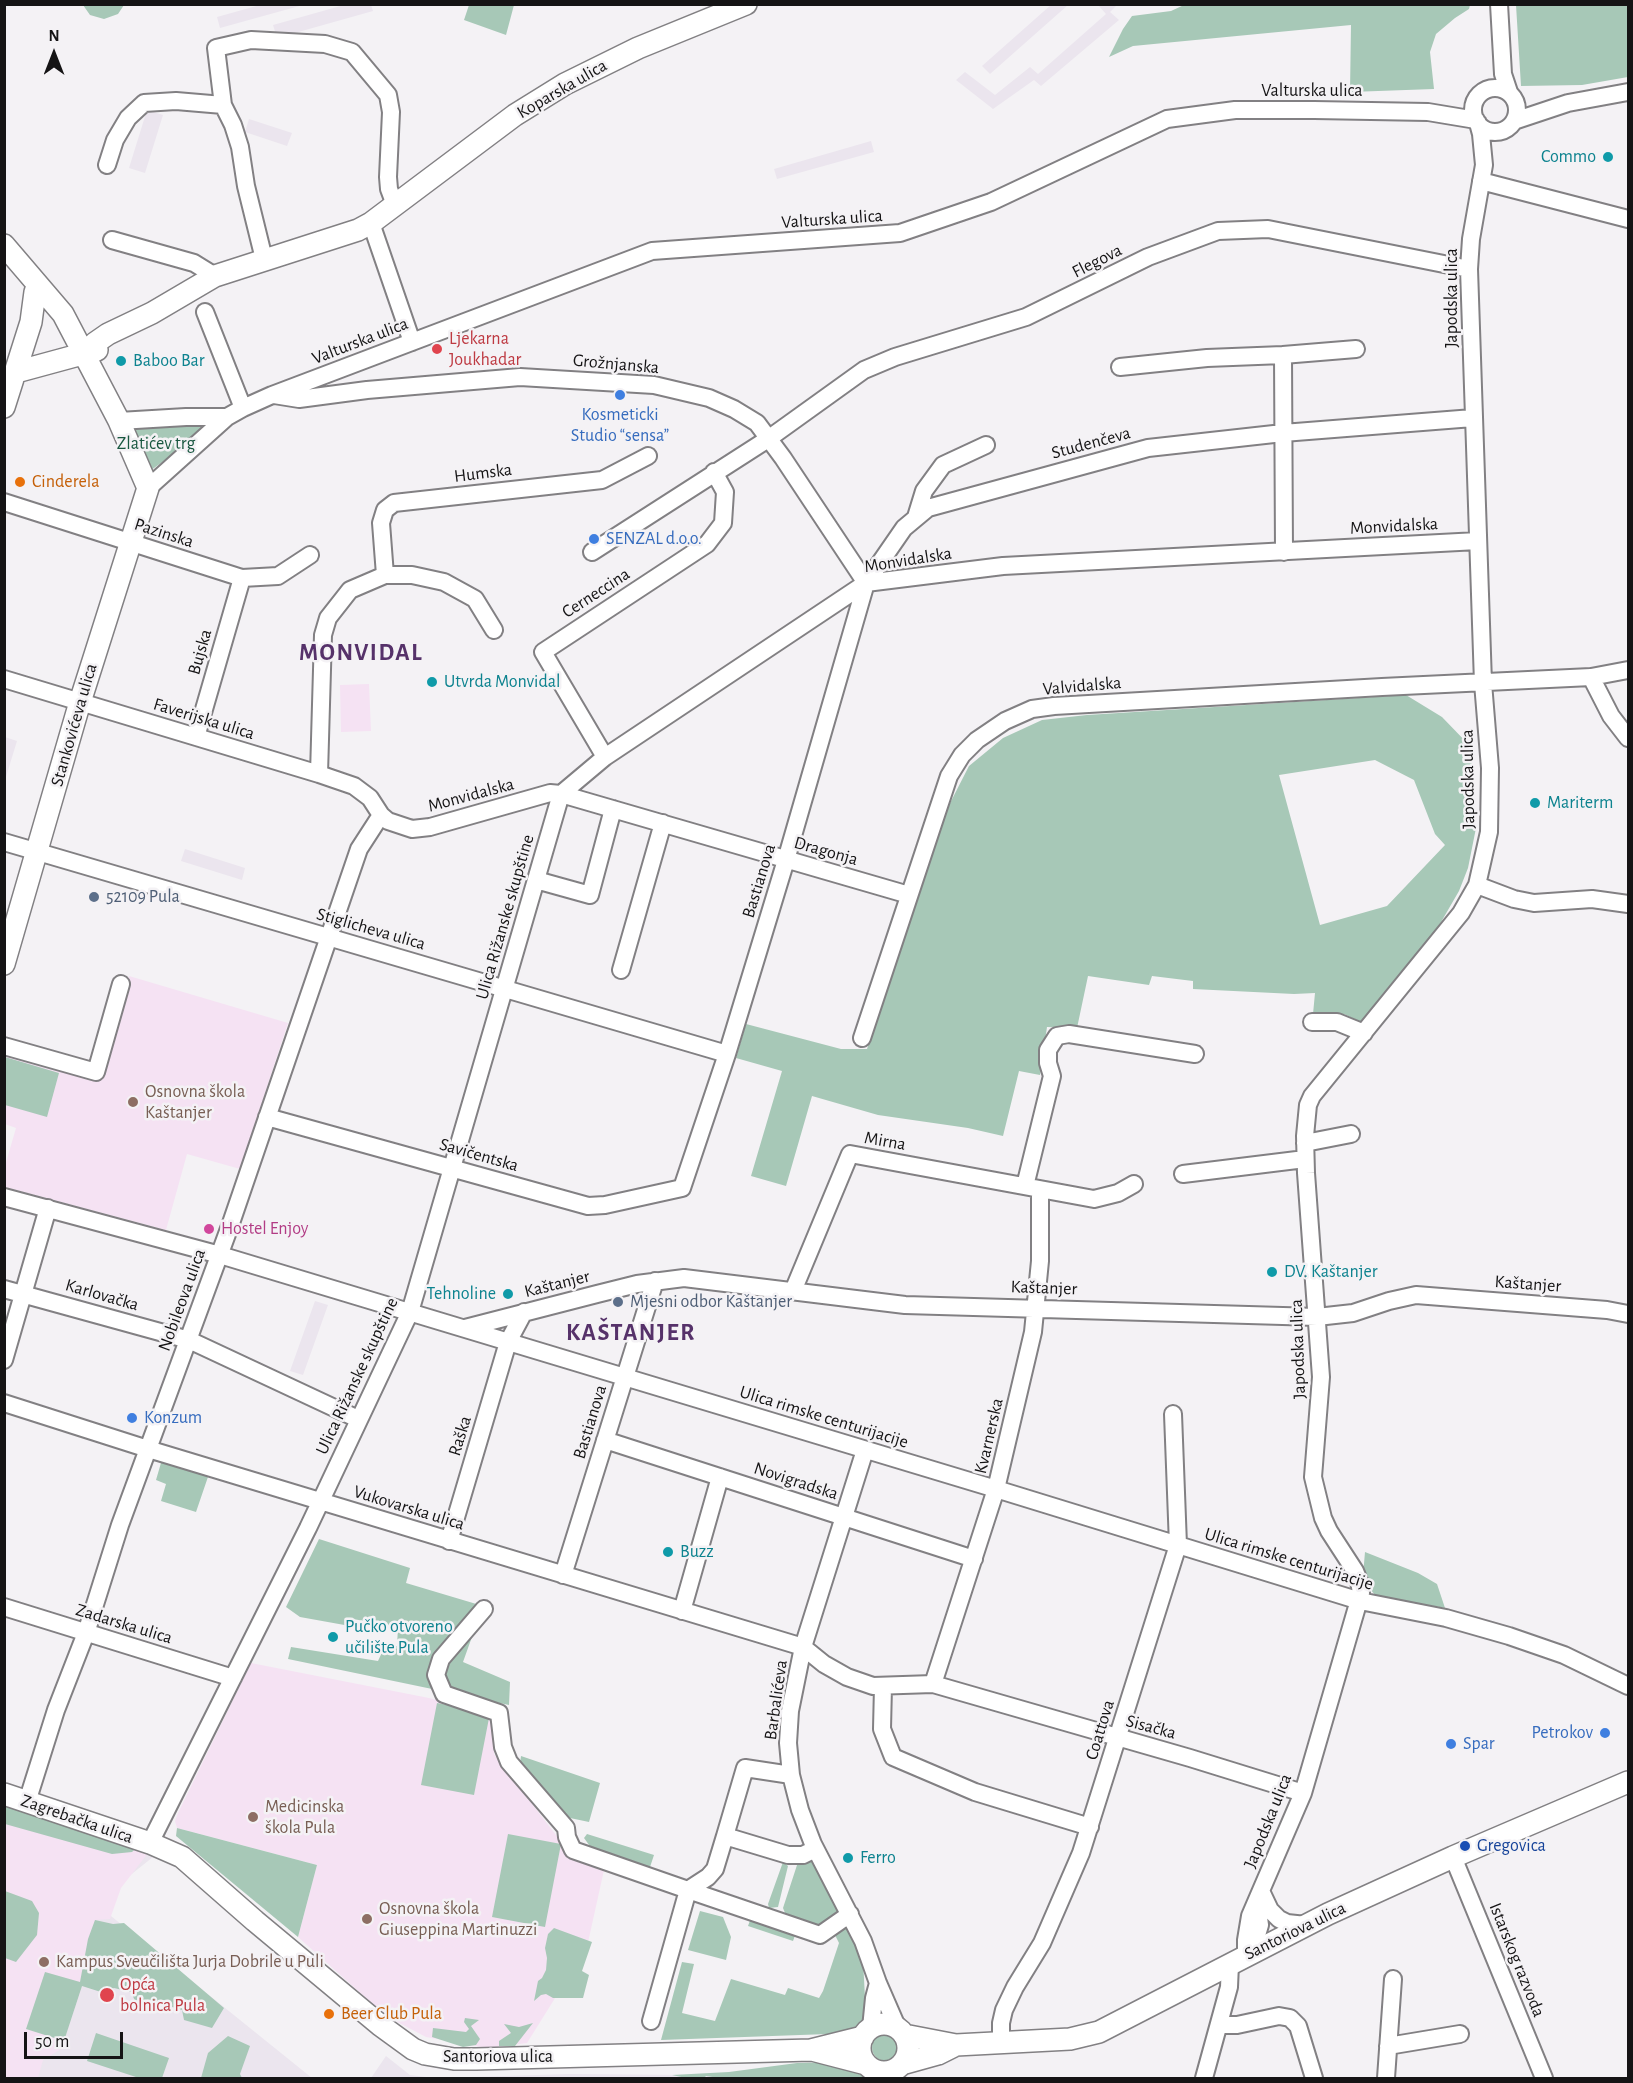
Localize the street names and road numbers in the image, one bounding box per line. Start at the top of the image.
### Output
street label: Koparska ulica [513,55,611,123]
street label: Valturska ulica [1261,80,1363,102]
street label: Valturska ulica [781,205,883,233]
street label: Flegova [1068,239,1126,283]
street label: Japodska ulica [1441,248,1463,348]
street label: Valturska ulica [309,313,411,369]
street label: Grožnjanska [572,349,660,379]
street label: Studenčeva [1049,422,1133,464]
street label: Humska [453,459,513,487]
street label: Pazinska [132,513,196,553]
street label: Monvidalska [1349,513,1439,539]
street label: Monvidalska [863,542,953,578]
street label: Cerneccina [558,563,634,623]
street label: Bujska [183,627,217,677]
street label: Stankovićeva ulica [46,661,102,789]
street label: Valvidalska [1042,672,1122,700]
street label: Faverijska ulica [151,693,257,745]
street label: Japodska ulica [1456,729,1480,829]
street label: Monvidalska [426,773,516,817]
street label: Ulica Rižanske skupštine [471,832,539,1002]
street label: Dragonja [792,832,860,870]
street label: Bastianova [738,841,780,921]
street label: Stiglicheva ulica [314,903,428,955]
street label: Mirna [862,1127,908,1155]
street label: Savičentska [437,1133,521,1177]
street label: Nobileova ulica [153,1246,211,1354]
street label: Kaštanjer [522,1265,592,1303]
street label: Kaštanjer [1494,1271,1562,1297]
street label: Karlovačka [63,1274,141,1316]
street label: Kaštanjer [1010,1276,1078,1300]
street label: Ulica Rižanske skupštine [311,1294,403,1458]
street label: Japodska ulica [1285,1299,1311,1399]
street label: Ulica rimske centurijacije [737,1381,911,1453]
street label: Bastianova [569,1382,611,1462]
street label: Kvarnerska [970,1396,1008,1476]
street label: Raška [444,1413,476,1459]
street label: Novigradska [751,1457,841,1505]
street label: Vukovarska ulica [351,1481,467,1535]
street label: Ulica rimske centurijacije [1202,1523,1376,1595]
street label: Zadarska ulica [73,1599,175,1649]
street label: Barbalićeva [760,1658,792,1742]
street label: Coattova [1081,1697,1119,1763]
street label: Sisačka [1124,1710,1178,1744]
street label: Japodska ulica [1239,1771,1297,1871]
street label: Zagrebačka ulica [18,1790,136,1848]
street label: Santoriova ulica [1241,1897,1349,1965]
street label: Istarskog razvoda [1484,1900,1550,2020]
street label: Santoriova ulica [443,2046,553,2068]

